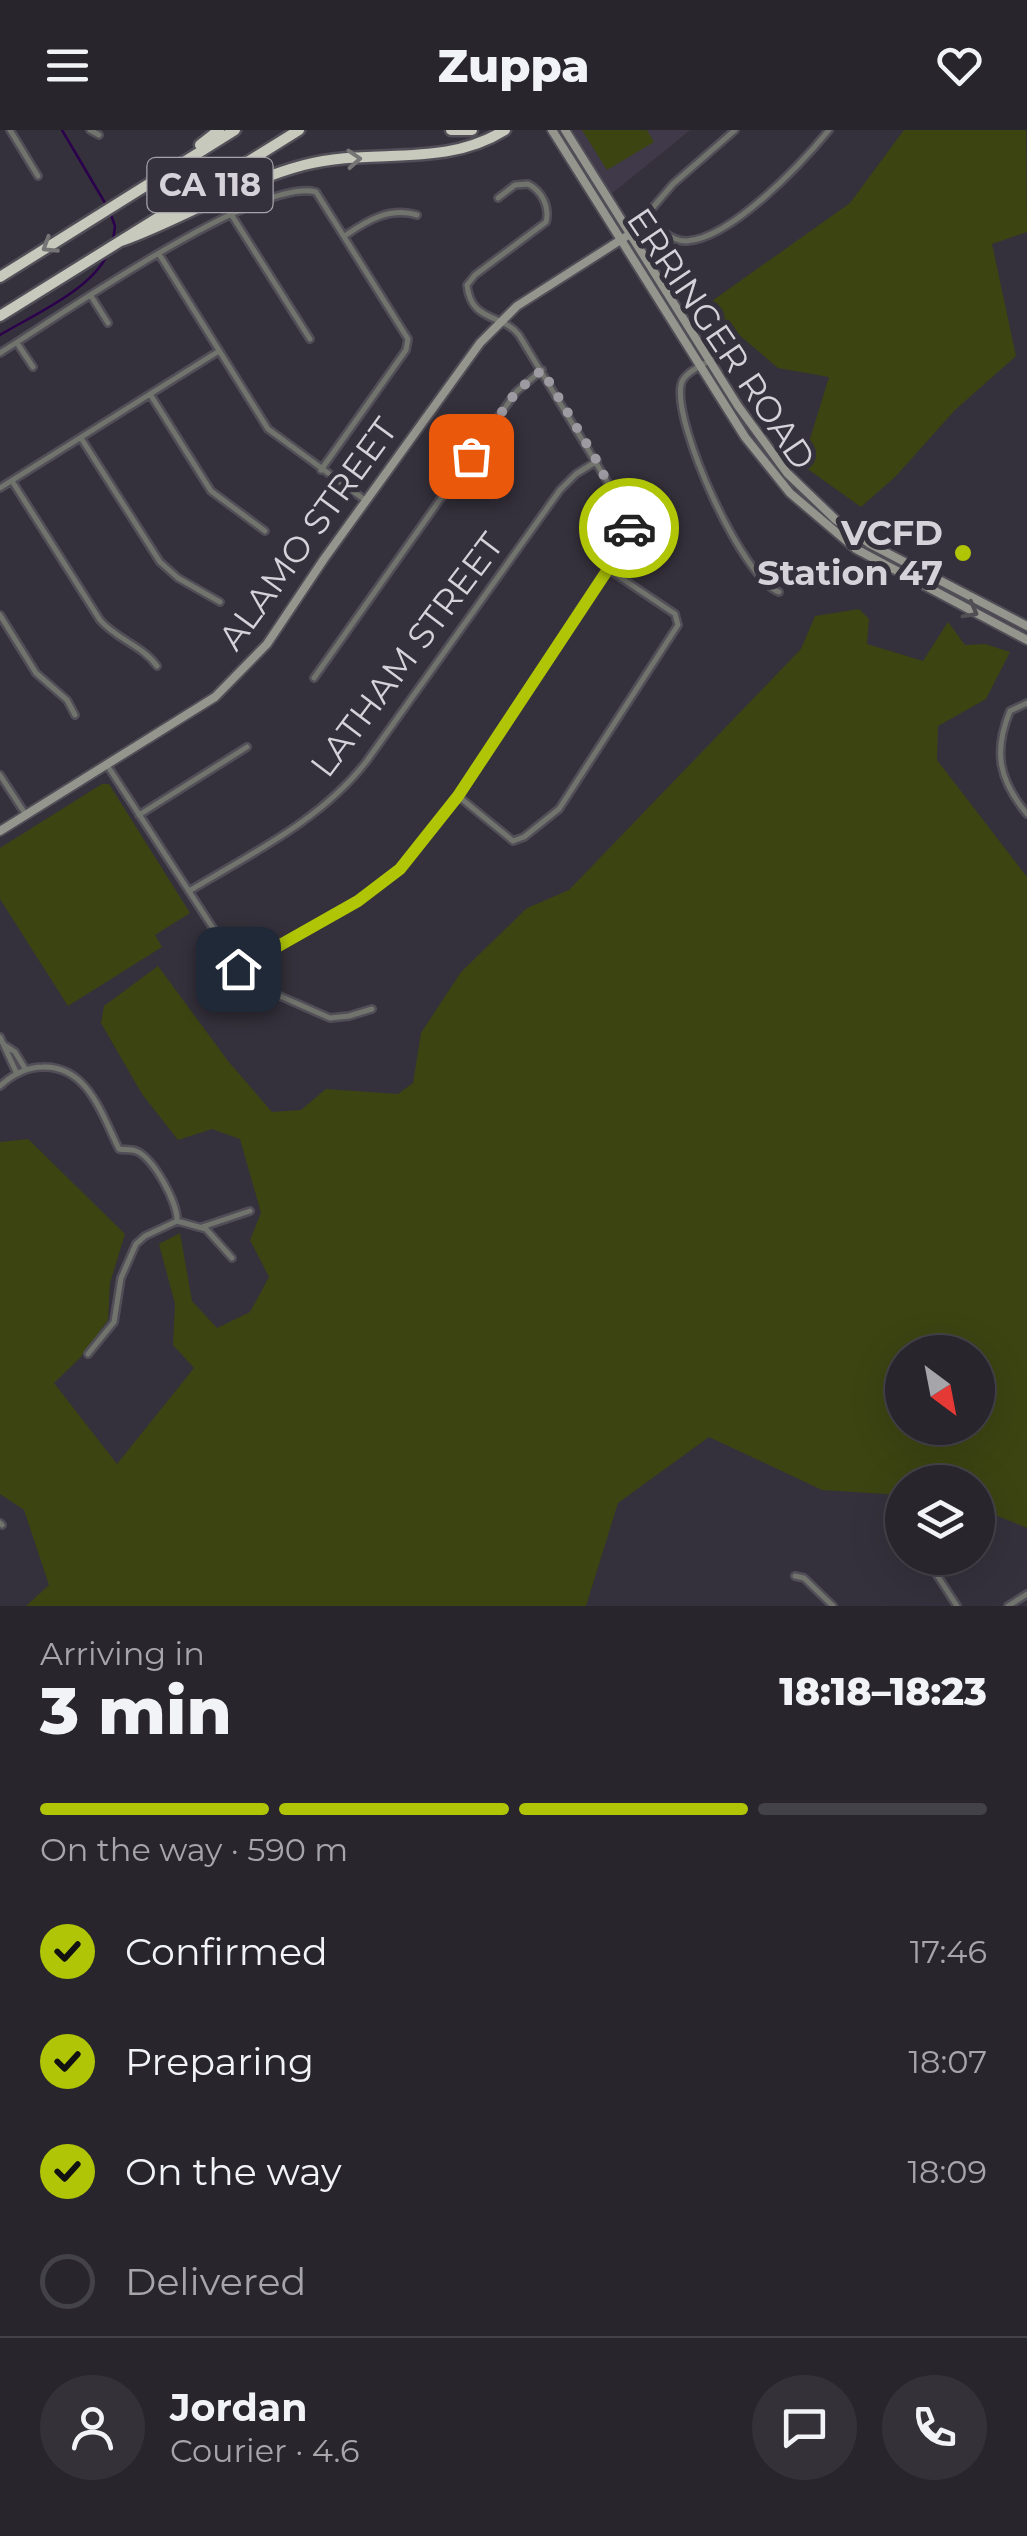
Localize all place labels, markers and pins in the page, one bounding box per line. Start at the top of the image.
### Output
pin [429,414,514,499]
place label: VCFD Station 47 [757,511,943,594]
marker: VCFD Station 47 [952,542,974,564]
pin [196,927,281,1012]

